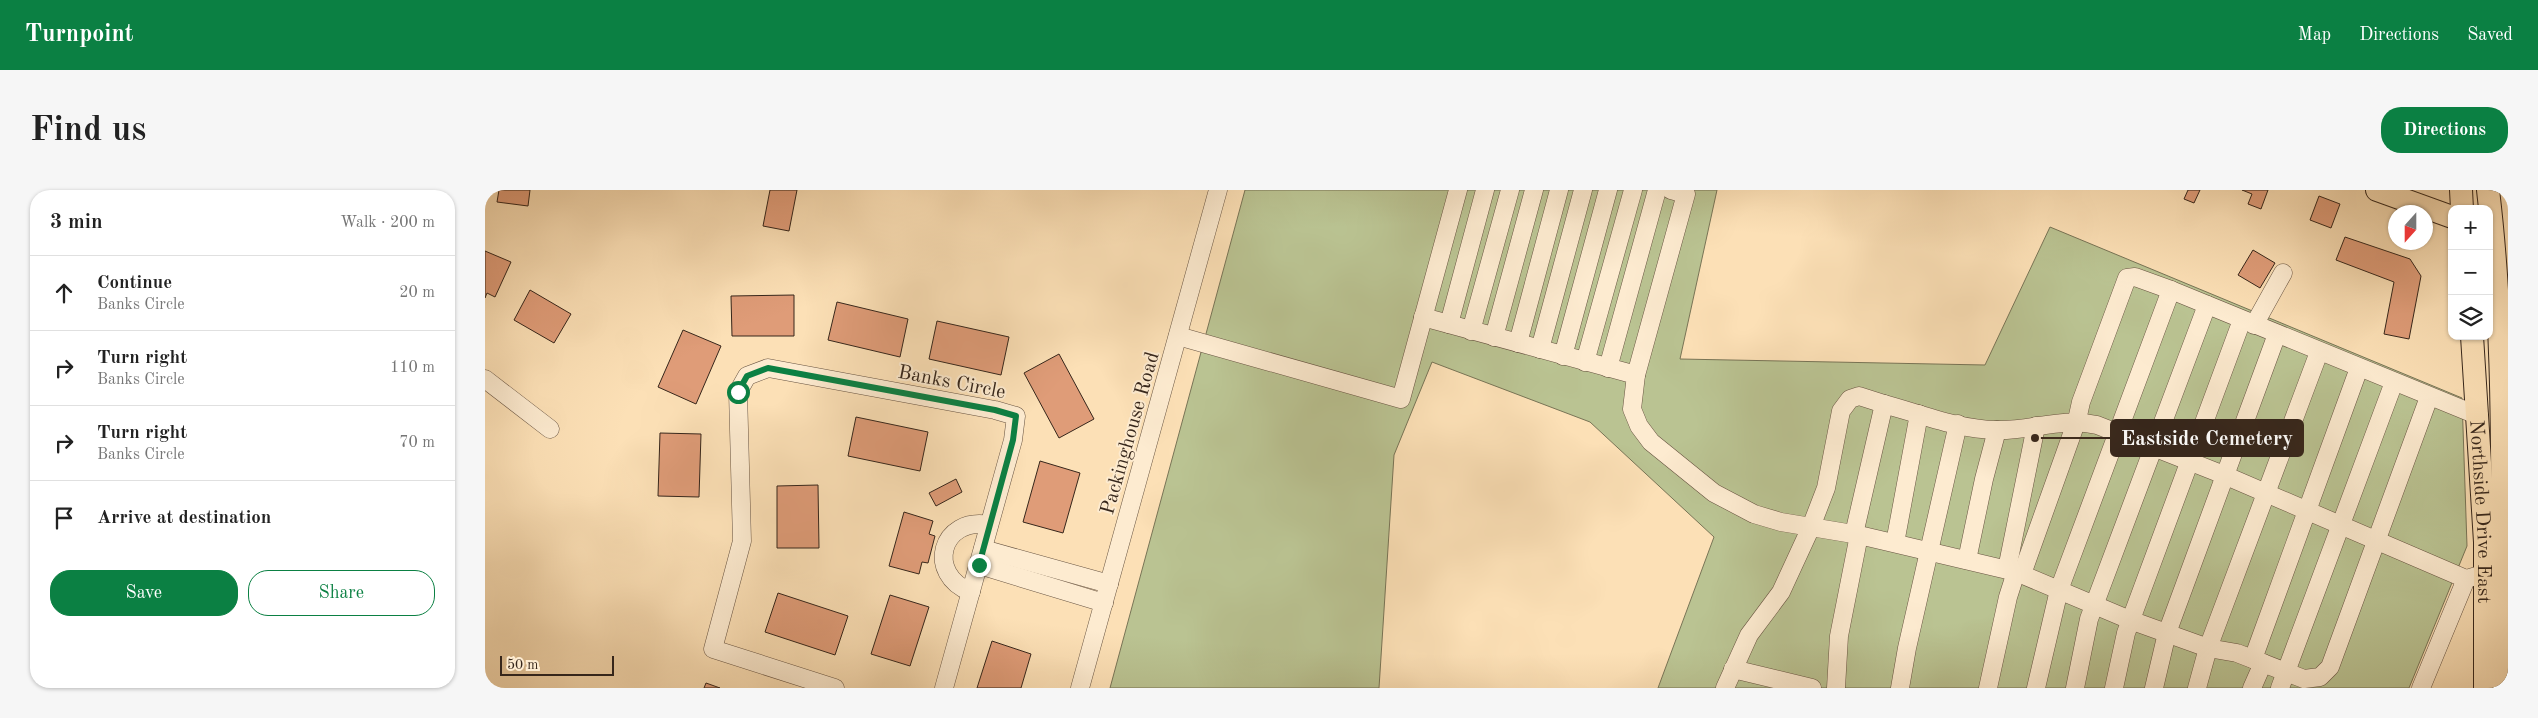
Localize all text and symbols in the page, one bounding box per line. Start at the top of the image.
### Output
text: Turnpoint [25,23,133,47]
text: Map [2298,26,2331,44]
text: Directions [2359,26,2439,44]
text: Saved [2467,26,2513,44]
button: Directions [2381,107,2508,153]
text: Find us [30,113,146,148]
north arrow [2388,205,2433,250]
map controls [2448,205,2493,340]
button: + [2448,205,2493,250]
text: 3 min [50,212,103,233]
text: Walk · 200 m [340,215,435,231]
button: − [2448,250,2493,295]
text: Continue [97,274,172,293]
icon: ahead [50,279,78,307]
text: 20 m [399,285,435,301]
button: layers [2448,295,2493,340]
text: Banks Circle [97,297,185,313]
text: Turn right [97,349,187,368]
street label: Packinghouse Road [1098,350,1164,517]
icon: right [50,354,78,382]
text: 110 m [390,360,435,376]
street label: Banks Circle [896,363,1007,403]
text: Banks Circle [97,372,185,388]
route start [727,381,750,404]
street label: Northside Drive East [2465,419,2493,604]
callout: Eastside Cemetery [2111,420,2303,456]
text: Turn right [97,424,187,443]
icon: right [50,429,78,457]
text: Eastside Cemetery [2121,429,2293,450]
text: 70 m [399,435,435,451]
text: Banks Circle [97,447,185,463]
icon: arrive [50,504,78,532]
text: Arrive at destination [97,509,271,528]
route end [968,554,991,577]
button: Save [50,570,238,616]
button: Share [248,570,435,616]
scale bar [500,653,614,676]
text: 50 m [507,658,538,672]

